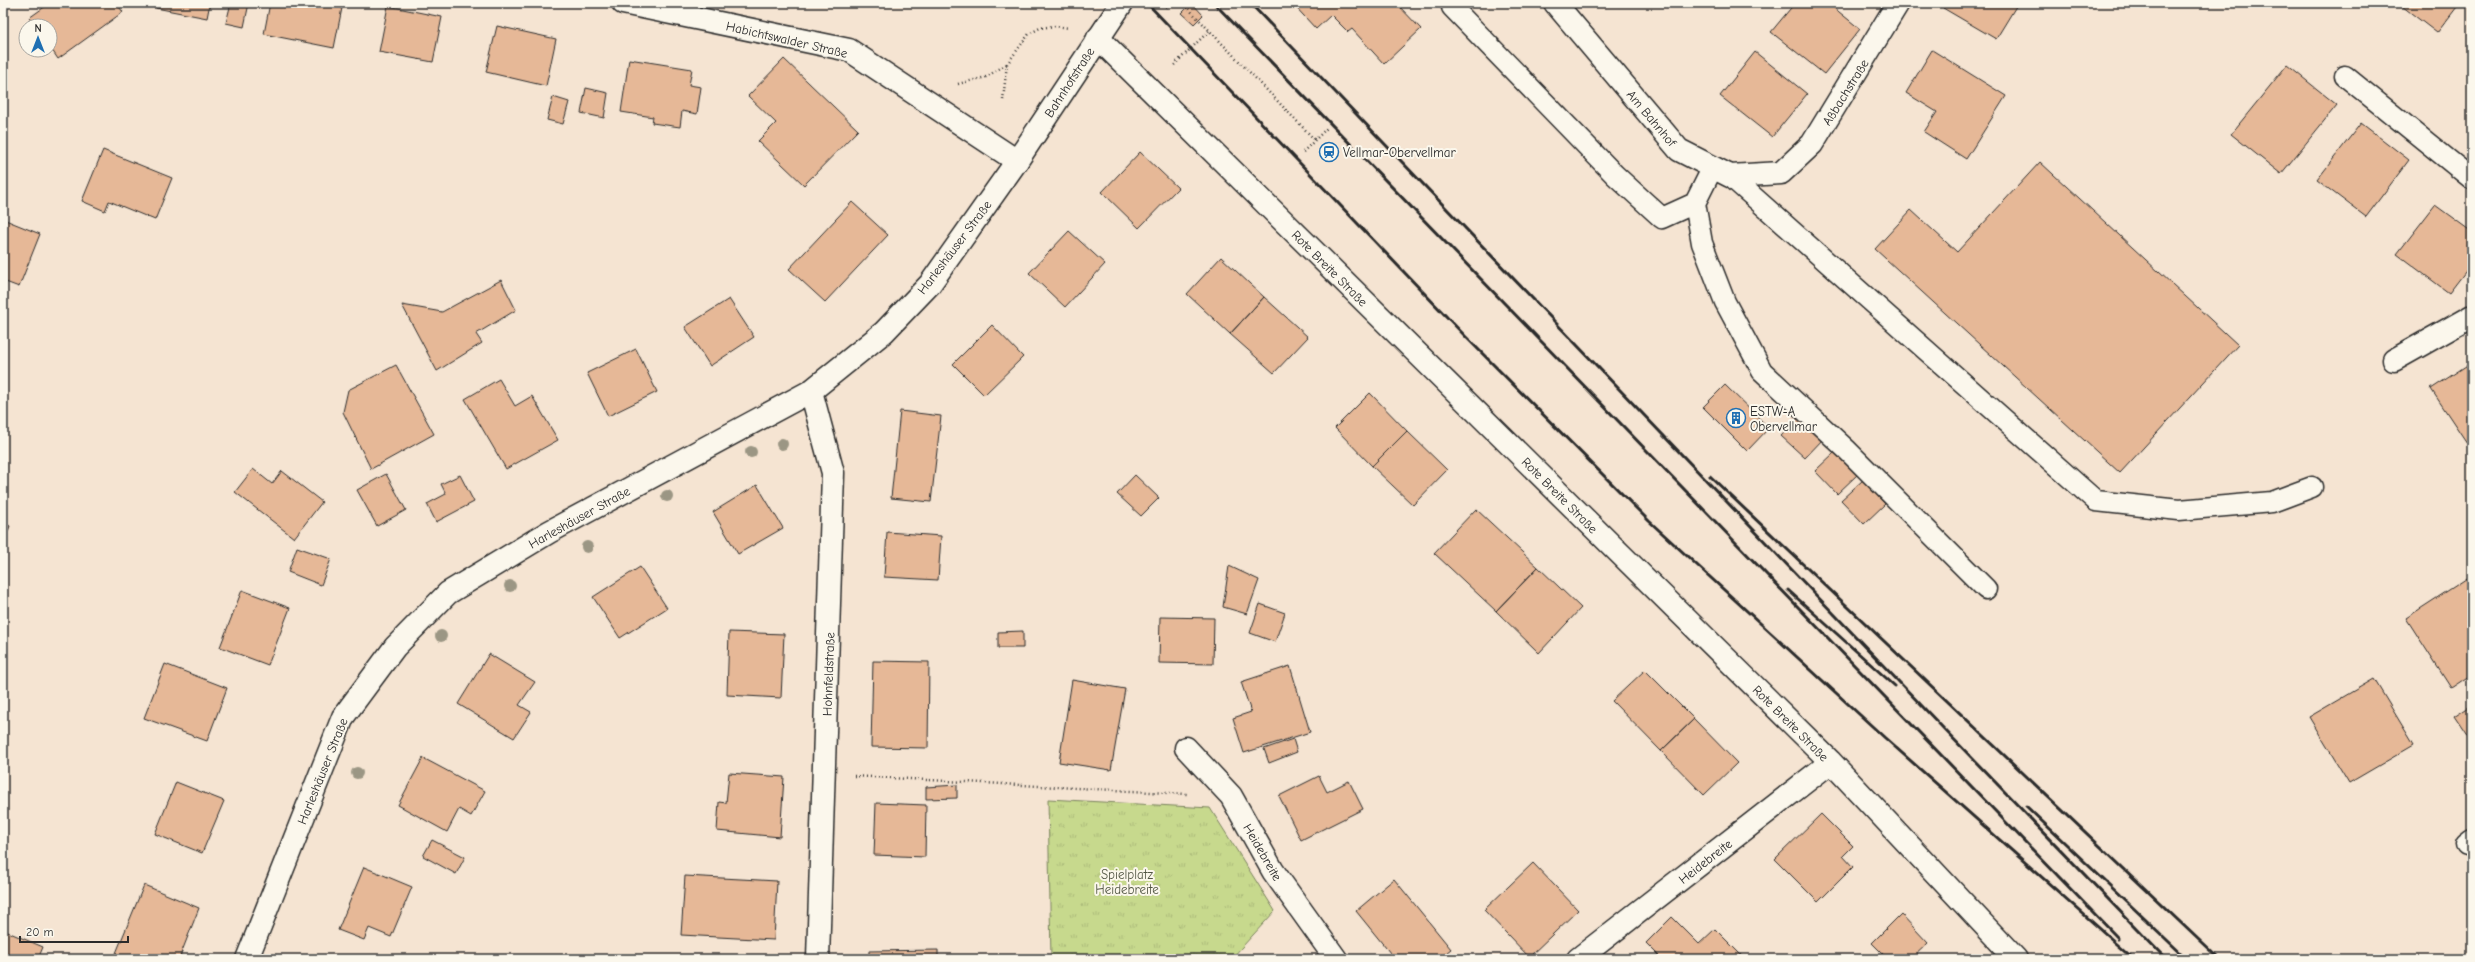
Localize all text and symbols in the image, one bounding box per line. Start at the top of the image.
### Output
north arrow [18,18,58,58]
street label: Habichtswalder Straße [725,18,850,61]
text: N [34,22,42,35]
street label: Bahnhofstraße [1041,44,1098,120]
street label: Aßbachstraße [1819,56,1872,128]
street label: Am Bahnhof [1624,87,1680,151]
station icon: Vellmar-Obervellmar [1318,141,1340,163]
place label: Vellmar-Obervellmar [1343,145,1457,160]
street label: Harleshäuser Straße [914,197,995,297]
street label: Rote Breite Straße [1289,227,1371,310]
place label: ESTW-A Obervellmar [1750,404,1818,434]
building icon: ESTW-A Obervellmar [1725,407,1747,429]
street label: Rote Breite Straße [1519,454,1601,537]
street label: Harleshäuser Straße [526,483,633,552]
street label: Hohnfeldstraße [820,631,837,716]
street label: Rote Breite Straße [1750,682,1832,765]
street label: Harleshäuser Straße [294,715,351,827]
street label: Heidebreite [1240,821,1285,884]
street label: Heidebreite [1676,836,1735,887]
park label: Spielplatz Heidebreite [1095,867,1159,897]
scale bar [20,918,128,944]
text: 20 m [26,925,54,939]

